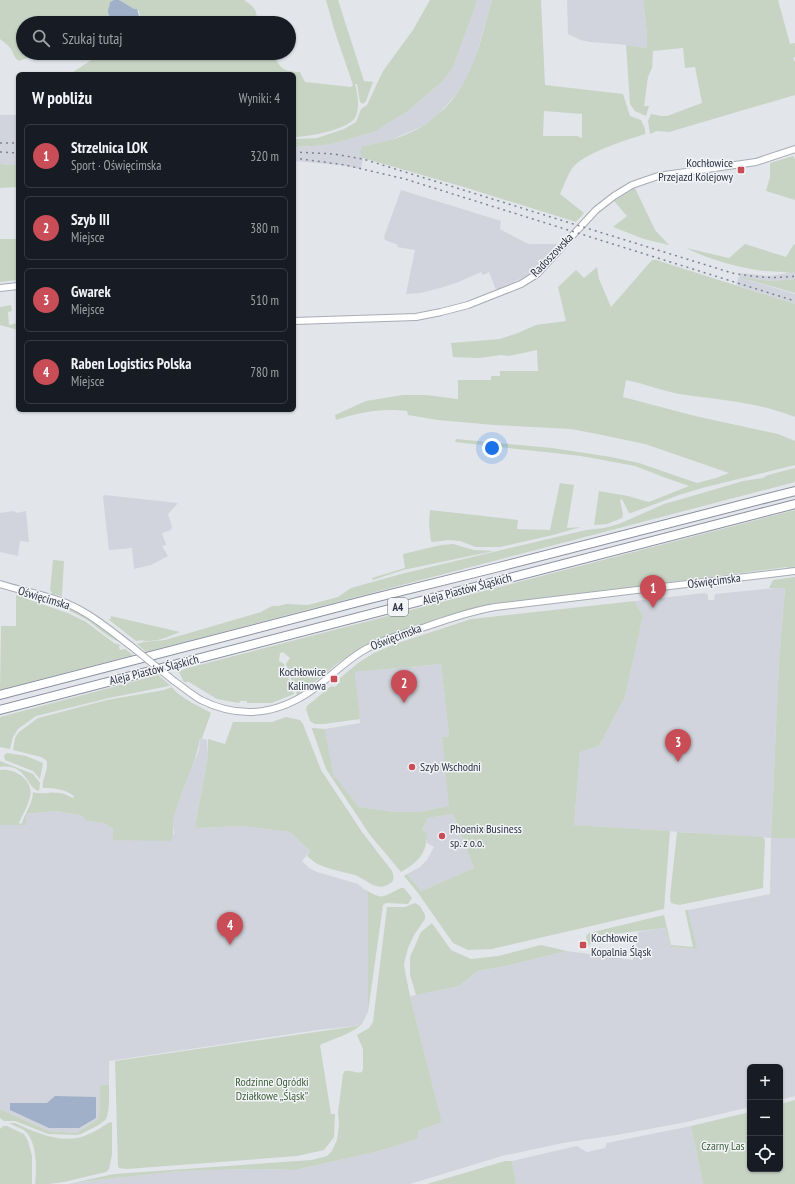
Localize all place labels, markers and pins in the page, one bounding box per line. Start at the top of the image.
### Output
place label: Kochłowice Przejazd Kolejowy [658,155,733,184]
marker: Kochłowice Przejazd Kolejowy [736,165,746,175]
pin: 1 [640,575,666,608]
place label: Kochłowice Kalinowa [279,664,326,693]
pin: 2 [391,670,417,703]
marker: Kochłowice Kalinowa [329,674,339,684]
pin: 3 [665,729,691,762]
place label: Szyb Wschodni [420,759,481,774]
marker: Szyb Wschodni [407,762,417,772]
place label: Phoenix Business sp. z o.o. [450,821,522,850]
marker: Phoenix Business sp. z o.o. [437,831,447,841]
pin: 4 [217,912,243,945]
place label: Kochłowice Kopalnia Śląsk [591,930,651,959]
marker: Kochłowice Kopalnia Śląsk [578,940,588,950]

